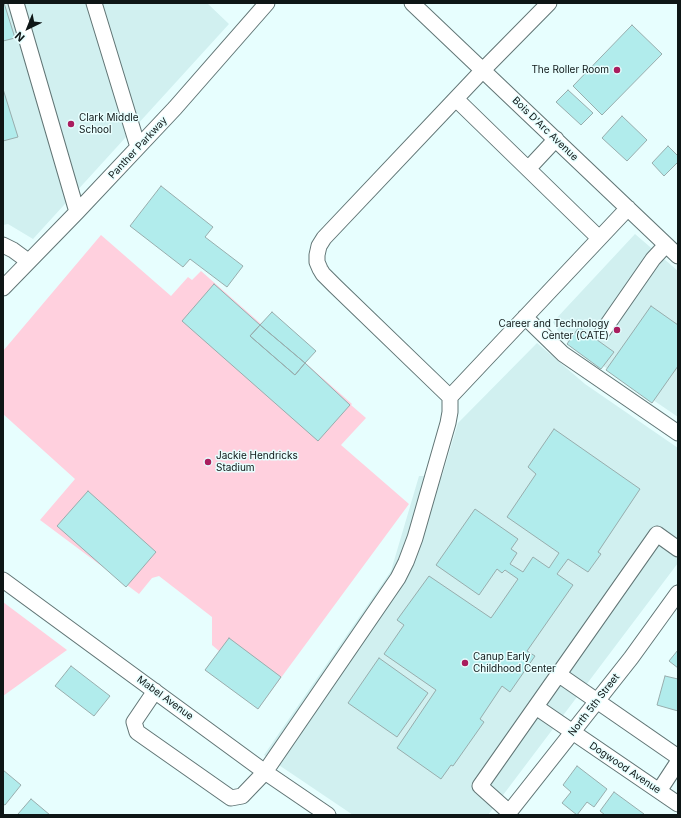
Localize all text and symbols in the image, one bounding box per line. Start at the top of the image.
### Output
north arrow [8,8,48,48]
text: N [12,29,28,45]
place label: The Roller Room [531,64,609,76]
marker: The Roller Room [612,65,622,75]
street label: Bois D'Arc Avenue [510,95,580,163]
place label: Clark Middle School [79,112,139,136]
street label: Panther Parkway [106,115,170,181]
marker: Clark Middle School [66,119,76,129]
place label: Career and Technology Center (CATE) [499,318,609,342]
marker: Career and Technology Center (CATE) [612,325,622,335]
place label: Jackie Hendricks Stadium [216,450,298,474]
marker: Jackie Hendricks Stadium [203,457,213,467]
place label: Canup Early Childhood Center [473,651,556,674]
marker: Canup Early Childhood Center [460,658,470,668]
street label: North 5th Street [566,671,622,739]
street label: Mabel Avenue [134,673,196,723]
street label: Dogwood Avenue [587,740,663,796]

